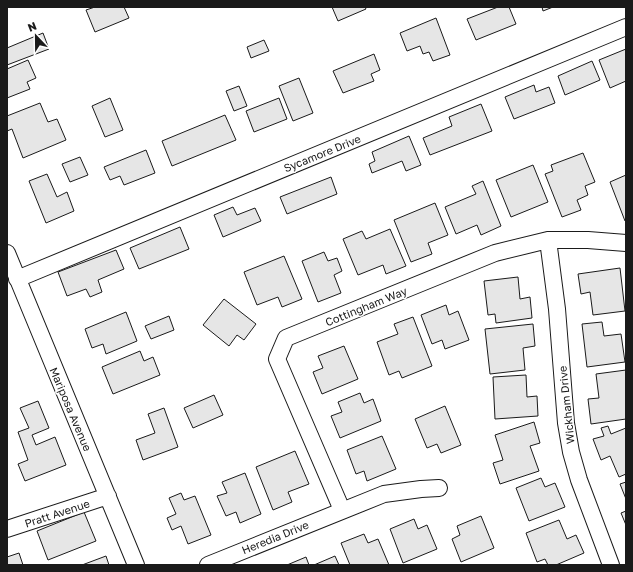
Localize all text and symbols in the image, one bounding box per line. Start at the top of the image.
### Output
north arrow [16,16,56,56]
text: N [26,19,38,34]
street label: Sycamore Drive [282,132,362,174]
street label: Cottingham Way [323,284,409,328]
street label: Mariposa Avenue [47,365,95,453]
street label: Wickham Drive [555,365,577,445]
street label: Pratt Avenue [23,496,91,530]
street label: Heredia Drive [240,518,310,556]

